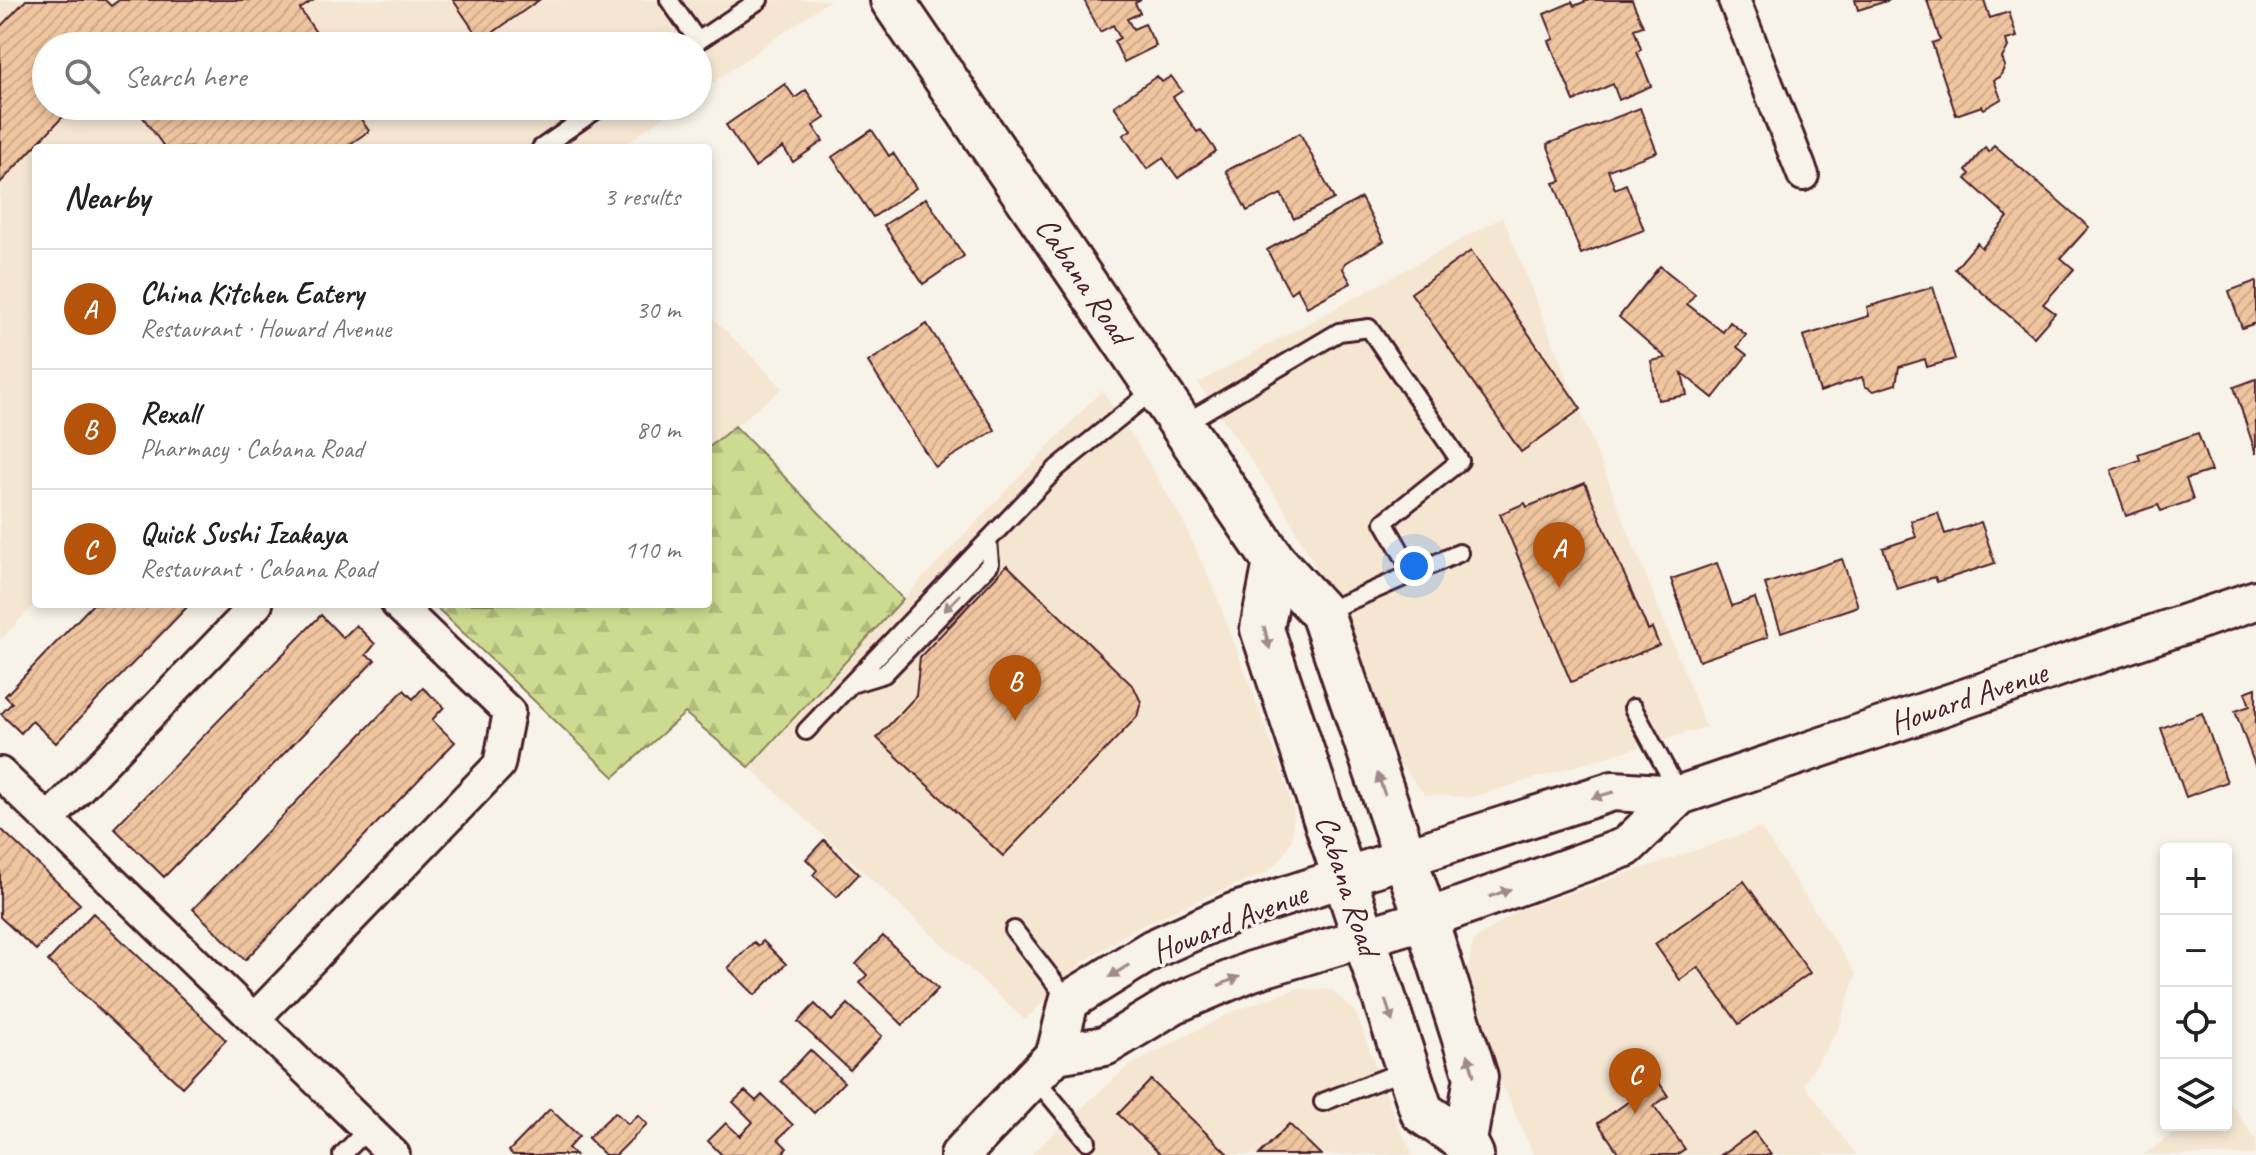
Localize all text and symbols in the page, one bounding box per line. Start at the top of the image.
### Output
search box [32,32,712,120]
icon: search [60,54,104,98]
text: Search here [124,57,246,95]
text: Nearby [64,175,150,218]
text: 3 results [604,180,680,213]
street label: Cabana Road [1026,209,1144,355]
text: China Kitchen Eatery [140,274,364,312]
text: A [83,293,97,326]
text: 30 m [636,293,680,326]
text: Restaurant · Howard Avenue [140,312,391,345]
text: Rexall [140,394,199,432]
text: B [83,413,97,446]
text: 80 m [636,413,680,446]
text: Pharmacy · Cabana Road [140,432,363,465]
text: Quick Sushi Izakaya [140,514,346,552]
pin: A [1533,522,1585,588]
text: C [84,533,96,566]
text: 110 m [624,533,680,566]
your location [1394,546,1434,586]
text: Restaurant · Cabana Road [140,552,376,585]
one-way arrow [944,593,962,612]
one-way arrow [1261,626,1273,651]
street label: Howard Avenue [1884,651,2055,744]
pin: B [989,655,1041,721]
one-way arrow [1374,772,1386,796]
one-way arrow [1590,789,1615,801]
street label: Cabana Road [1306,810,1391,964]
map controls [2160,843,2232,1131]
button: + [2160,843,2232,915]
street label: Howard Avenue [1146,872,1315,972]
one-way arrow [1488,886,1512,899]
button: − [2160,915,2232,987]
one-way arrow [1108,963,1130,977]
one-way arrow [1217,974,1241,987]
button: locate [2160,987,2232,1059]
one-way arrow [1383,999,1396,1023]
pin: C [1609,1048,1661,1114]
one-way arrow [1465,1052,1477,1077]
button: layers [2160,1059,2232,1131]

